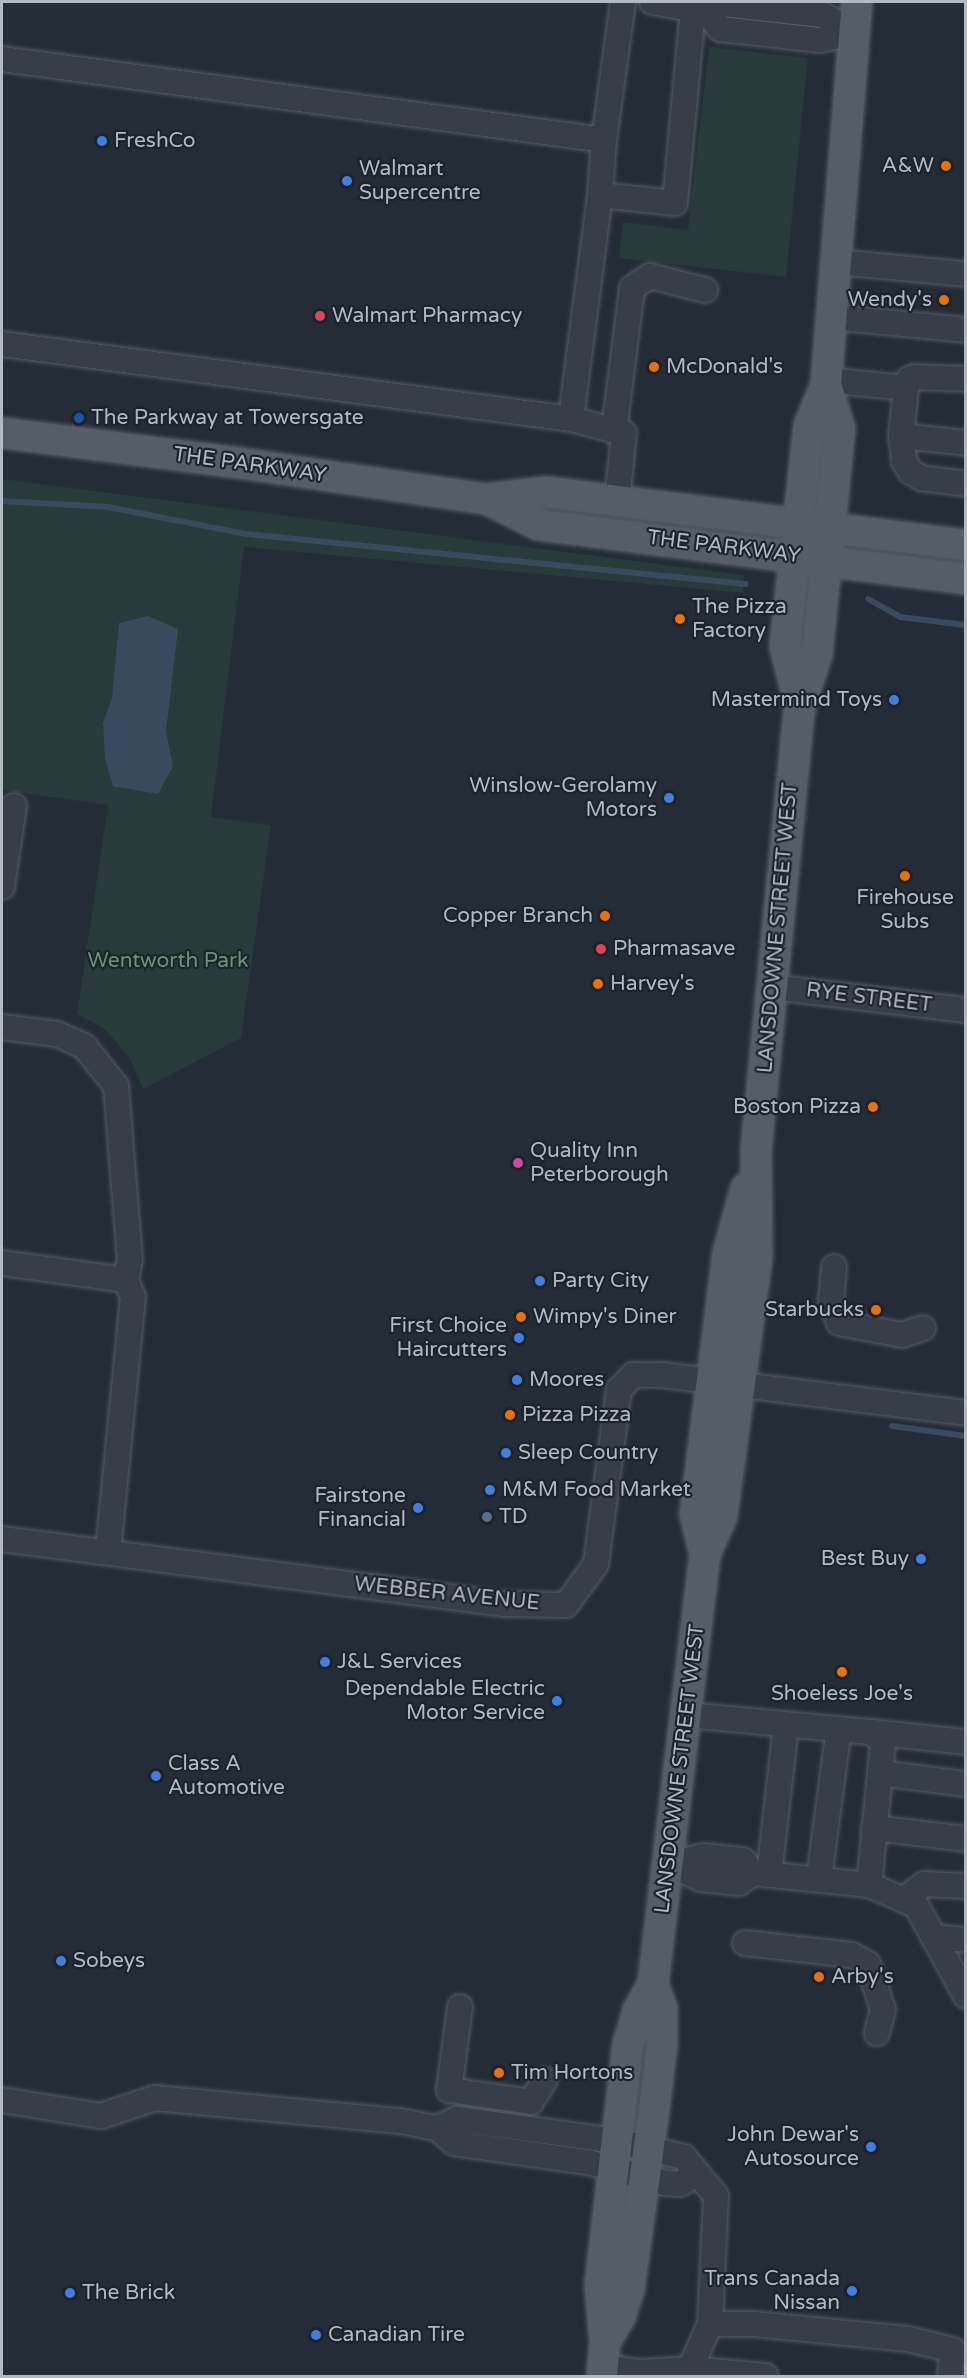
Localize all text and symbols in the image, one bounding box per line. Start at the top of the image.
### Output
place label: FreshCo [114,128,196,154]
marker: FreshCo [95,134,109,148]
place label: A&W [882,153,934,179]
place label: Walmart Supercentre [359,156,481,206]
marker: A&W [939,159,953,173]
marker: Walmart Supercentre [340,174,354,188]
place label: Wendy's [848,287,932,313]
marker: Wendy's [937,293,951,307]
place label: Walmart Pharmacy [332,303,522,329]
marker: Walmart Pharmacy [313,309,327,323]
place label: McDonald's [666,354,783,380]
marker: McDonald's [647,360,661,374]
place label: The Parkway at Towersgate [91,405,364,431]
marker: The Parkway at Towersgate [72,411,86,425]
street label: THE PARKWAY [172,442,328,488]
street label: THE PARKWAY [646,525,802,569]
place label: The Pizza Factory [692,594,787,644]
marker: The Pizza Factory [673,612,687,626]
place label: Mastermind Toys [711,687,882,713]
marker: Mastermind Toys [887,693,901,707]
place label: Winslow-Gerolamy Motors [469,773,657,823]
street label: LANSDOWNE STREET WEST [753,782,803,1074]
marker: Winslow-Gerolamy Motors [662,791,676,805]
marker: Firehouse Subs [898,869,912,883]
place label: Firehouse Subs [856,885,954,935]
place label: Copper Branch [443,903,593,929]
marker: Copper Branch [598,909,612,923]
place label: Pharmasave [613,936,735,962]
marker: Pharmasave [594,942,608,956]
park label: Wentworth Park [87,948,249,974]
place label: Harvey's [610,971,694,997]
marker: Harvey's [591,977,605,991]
street label: RYE STREET [805,978,933,1018]
place label: Boston Pizza [733,1094,861,1120]
marker: Boston Pizza [866,1100,880,1114]
place label: Quality Inn Peterborough [530,1138,669,1188]
marker: Quality Inn Peterborough [511,1156,525,1170]
place label: Party City [552,1268,649,1294]
marker: Party City [533,1274,547,1288]
place label: Starbucks [765,1297,864,1323]
marker: Starbucks [869,1303,883,1317]
place label: Wimpy's Diner [533,1304,677,1330]
marker: Wimpy's Diner [514,1310,528,1324]
place label: First Choice Haircutters [389,1313,507,1363]
marker: First Choice Haircutters [512,1331,526,1345]
place label: Moores [529,1367,604,1393]
marker: Moores [510,1373,524,1387]
place label: Pizza Pizza [522,1402,631,1428]
marker: Pizza Pizza [503,1408,517,1422]
place label: Sleep Country [518,1440,658,1466]
marker: Sleep Country [499,1446,513,1460]
place label: M&M Food Market [502,1477,691,1503]
place label: Fairstone Financial [314,1483,406,1533]
marker: M&M Food Market [483,1483,497,1497]
marker: Fairstone Financial [411,1501,425,1515]
place label: TD [499,1504,528,1530]
marker: TD [480,1510,494,1524]
place label: Best Buy [821,1546,909,1572]
marker: Best Buy [914,1552,928,1566]
street label: WEBBER AVENUE [353,1572,541,1616]
street label: LANSDOWNE STREET WEST [650,1623,710,1915]
place label: J&L Services [337,1649,462,1675]
marker: J&L Services [318,1655,332,1669]
marker: Shoeless Joe's [835,1665,849,1679]
place label: Dependable Electric Motor Service [345,1676,545,1726]
place label: Shoeless Joe's [771,1681,913,1707]
marker: Dependable Electric Motor Service [550,1694,564,1708]
place label: Class A Automotive [168,1751,285,1801]
marker: Class A Automotive [149,1769,163,1783]
place label: Sobeys [73,1948,145,1974]
marker: Sobeys [54,1954,68,1968]
place label: Arby's [831,1964,894,1990]
marker: Arby's [812,1970,826,1984]
place label: Tim Hortons [511,2060,633,2086]
marker: Tim Hortons [492,2066,506,2080]
place label: John Dewar's Autosource [727,2122,859,2172]
marker: John Dewar's Autosource [864,2140,878,2154]
place label: Trans Canada Nissan [704,2266,840,2316]
place label: The Brick [82,2280,175,2306]
marker: Trans Canada Nissan [845,2284,859,2298]
marker: The Brick [63,2286,77,2300]
place label: Canadian Tire [328,2322,465,2348]
marker: Canadian Tire [309,2328,323,2342]

